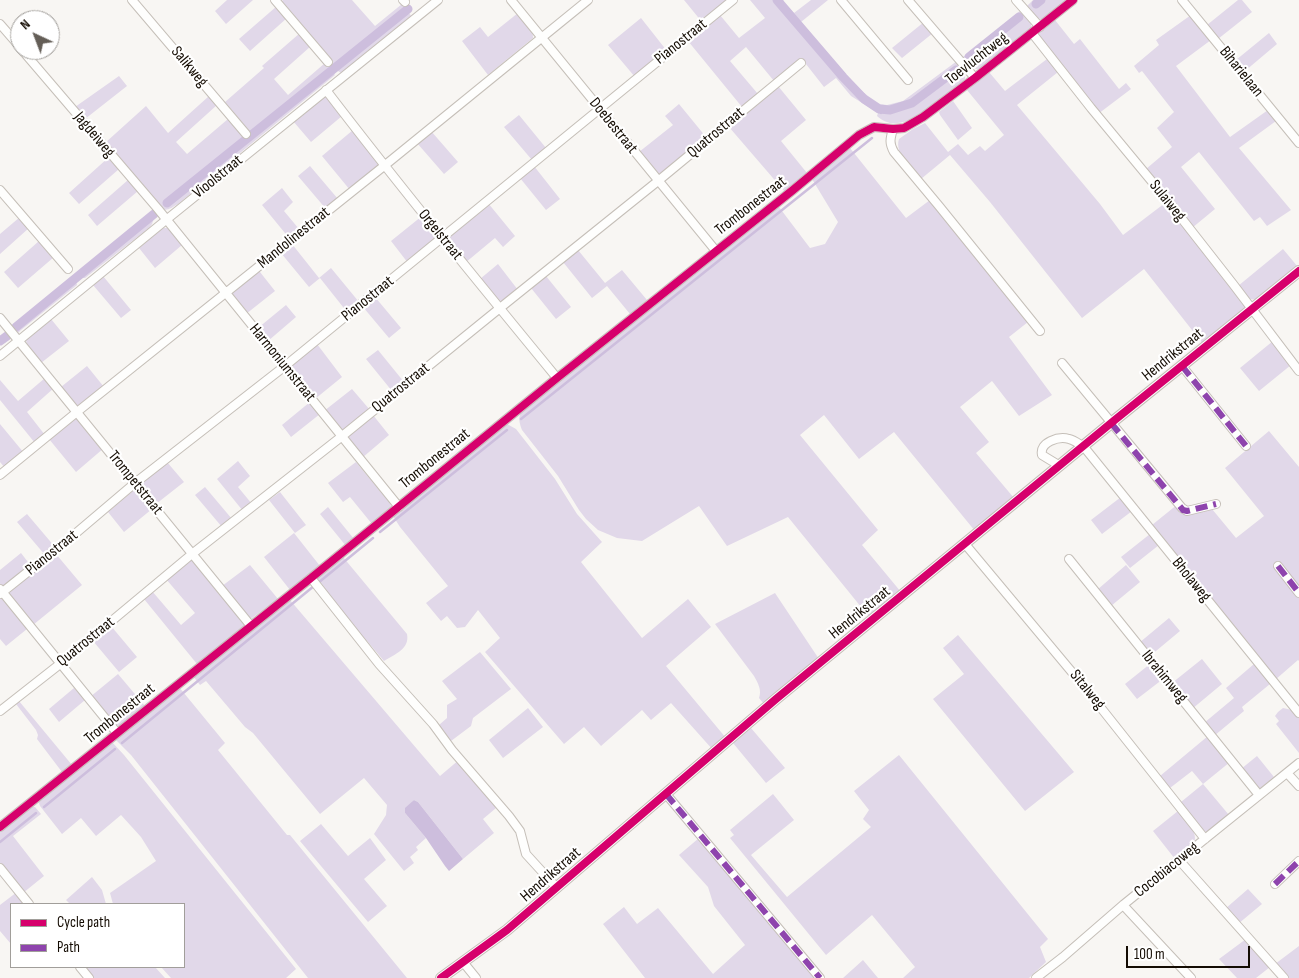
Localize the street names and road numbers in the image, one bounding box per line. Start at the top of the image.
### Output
street label: Pianostraat [651,15,711,69]
street label: Toevluchtweg [942,29,1012,89]
street label: Salikweg [166,43,212,91]
street label: Biharielaan [1215,43,1267,101]
street label: Doebestraat [585,94,641,158]
street label: Quatrostraat [683,104,749,162]
street label: Jagdeiweg [69,108,119,162]
street label: Vioolstraat [189,151,247,203]
street label: Trombonestraat [711,172,791,240]
street label: Sulaiweg [1145,177,1189,225]
street label: Mandolinestraat [254,203,334,273]
street label: Orgelstraat [414,206,466,264]
street label: Pianostraat [338,272,398,326]
street label: Harmoniumstraat [245,320,319,406]
street label: Hendrikstraat [1138,324,1208,386]
street label: Quatrostraat [368,359,434,417]
street label: Trombonestraat [396,425,474,493]
street label: Trompetstraat [103,447,167,519]
street label: Pianostraat [22,526,82,580]
street label: Bholaweg [1167,554,1215,606]
street label: Hendrikstraat [825,582,895,644]
street label: Quatrostraat [53,613,119,671]
street label: Ibrahimweg [1137,647,1191,707]
street label: Sitalweg [1065,666,1109,714]
street label: Trombonestraat [81,680,159,748]
street label: Cocobiacoweg [1131,838,1203,902]
street label: Hendrikstraat [517,844,585,906]

